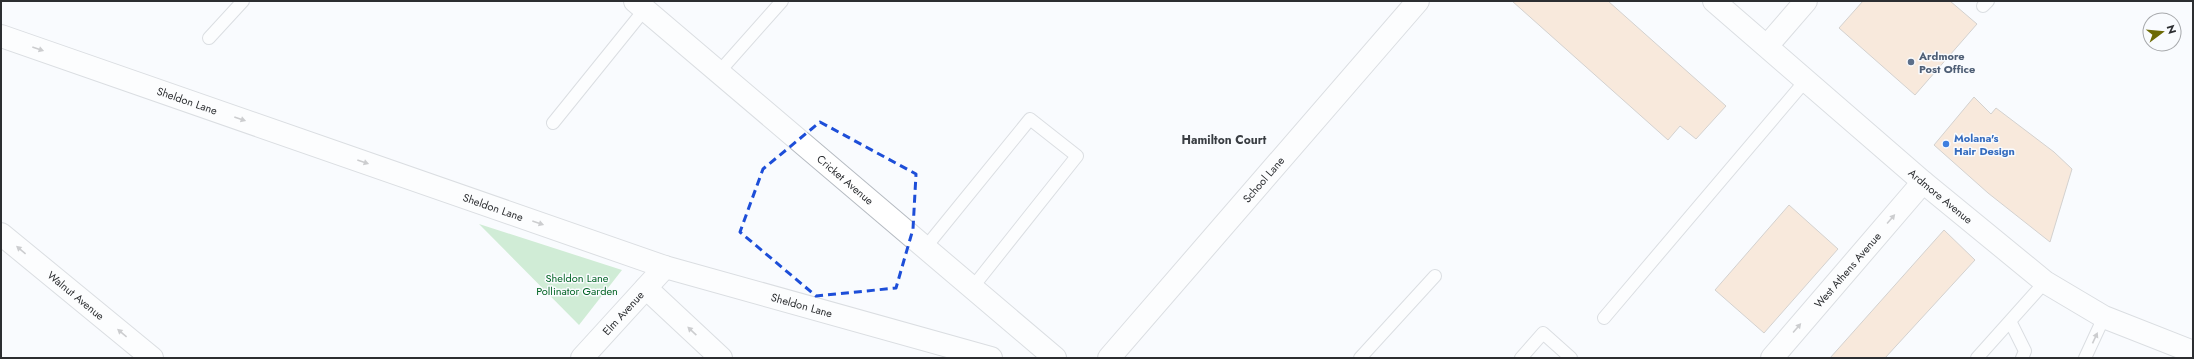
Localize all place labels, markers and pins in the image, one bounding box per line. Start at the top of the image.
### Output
place label: Ardmore Post Office [1918,48,1975,77]
marker: Ardmore Post Office [1906,57,1916,67]
place label: Molana's Hair Design [1954,130,2015,159]
marker: Molana's Hair Design [1941,139,1951,149]

